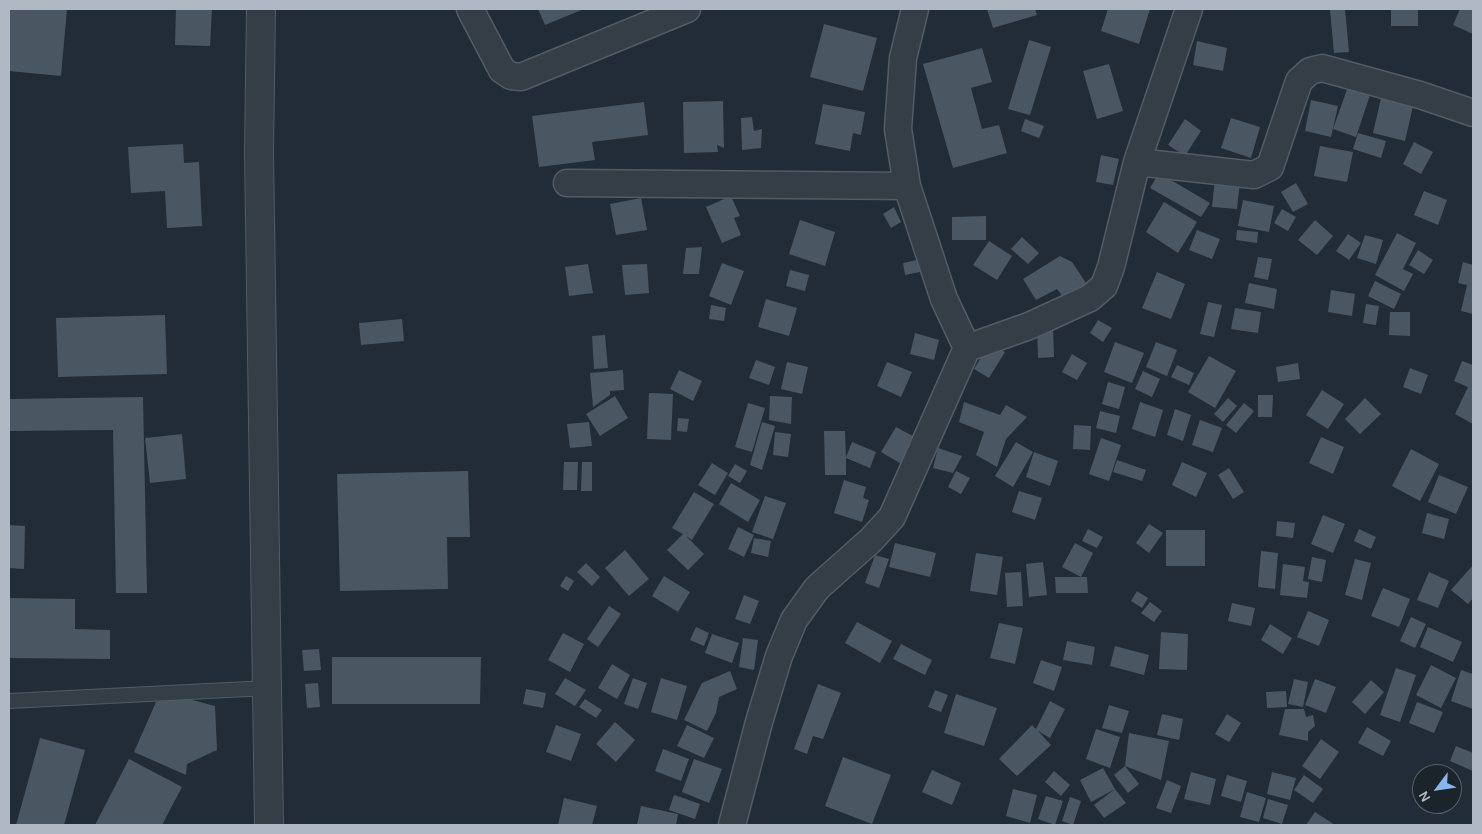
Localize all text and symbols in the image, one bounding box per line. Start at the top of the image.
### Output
north arrow [1412,764,1462,814]
text: N [1415,788,1434,805]

